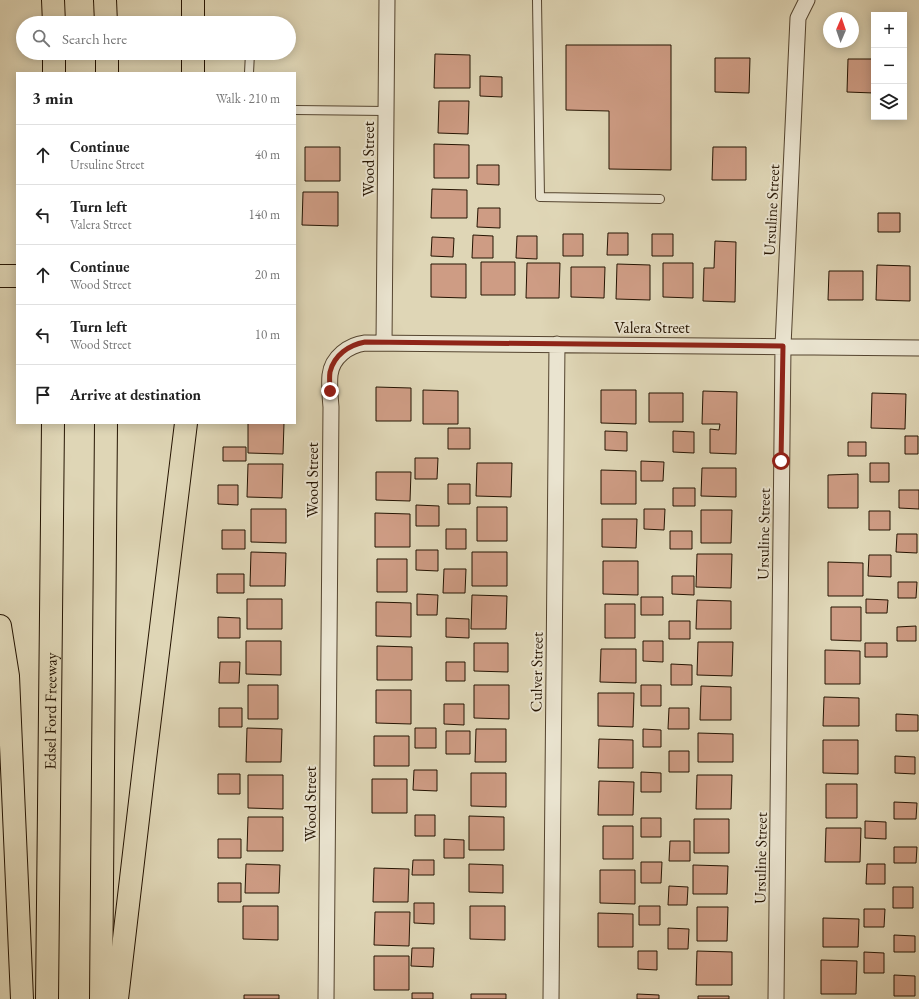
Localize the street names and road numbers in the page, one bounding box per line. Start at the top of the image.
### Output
street label: Wood Street [358,121,379,197]
street label: Ursuline Street [759,164,784,256]
street label: Valera Street [614,317,690,338]
street label: Wood Street [302,442,323,518]
street label: Ursuline Street [752,488,775,580]
street label: Culver Street [525,632,548,712]
street label: Edsel Ford Freeway [39,651,62,770]
street label: Wood Street [300,766,321,842]
street label: Ursuline Street [749,812,772,904]

